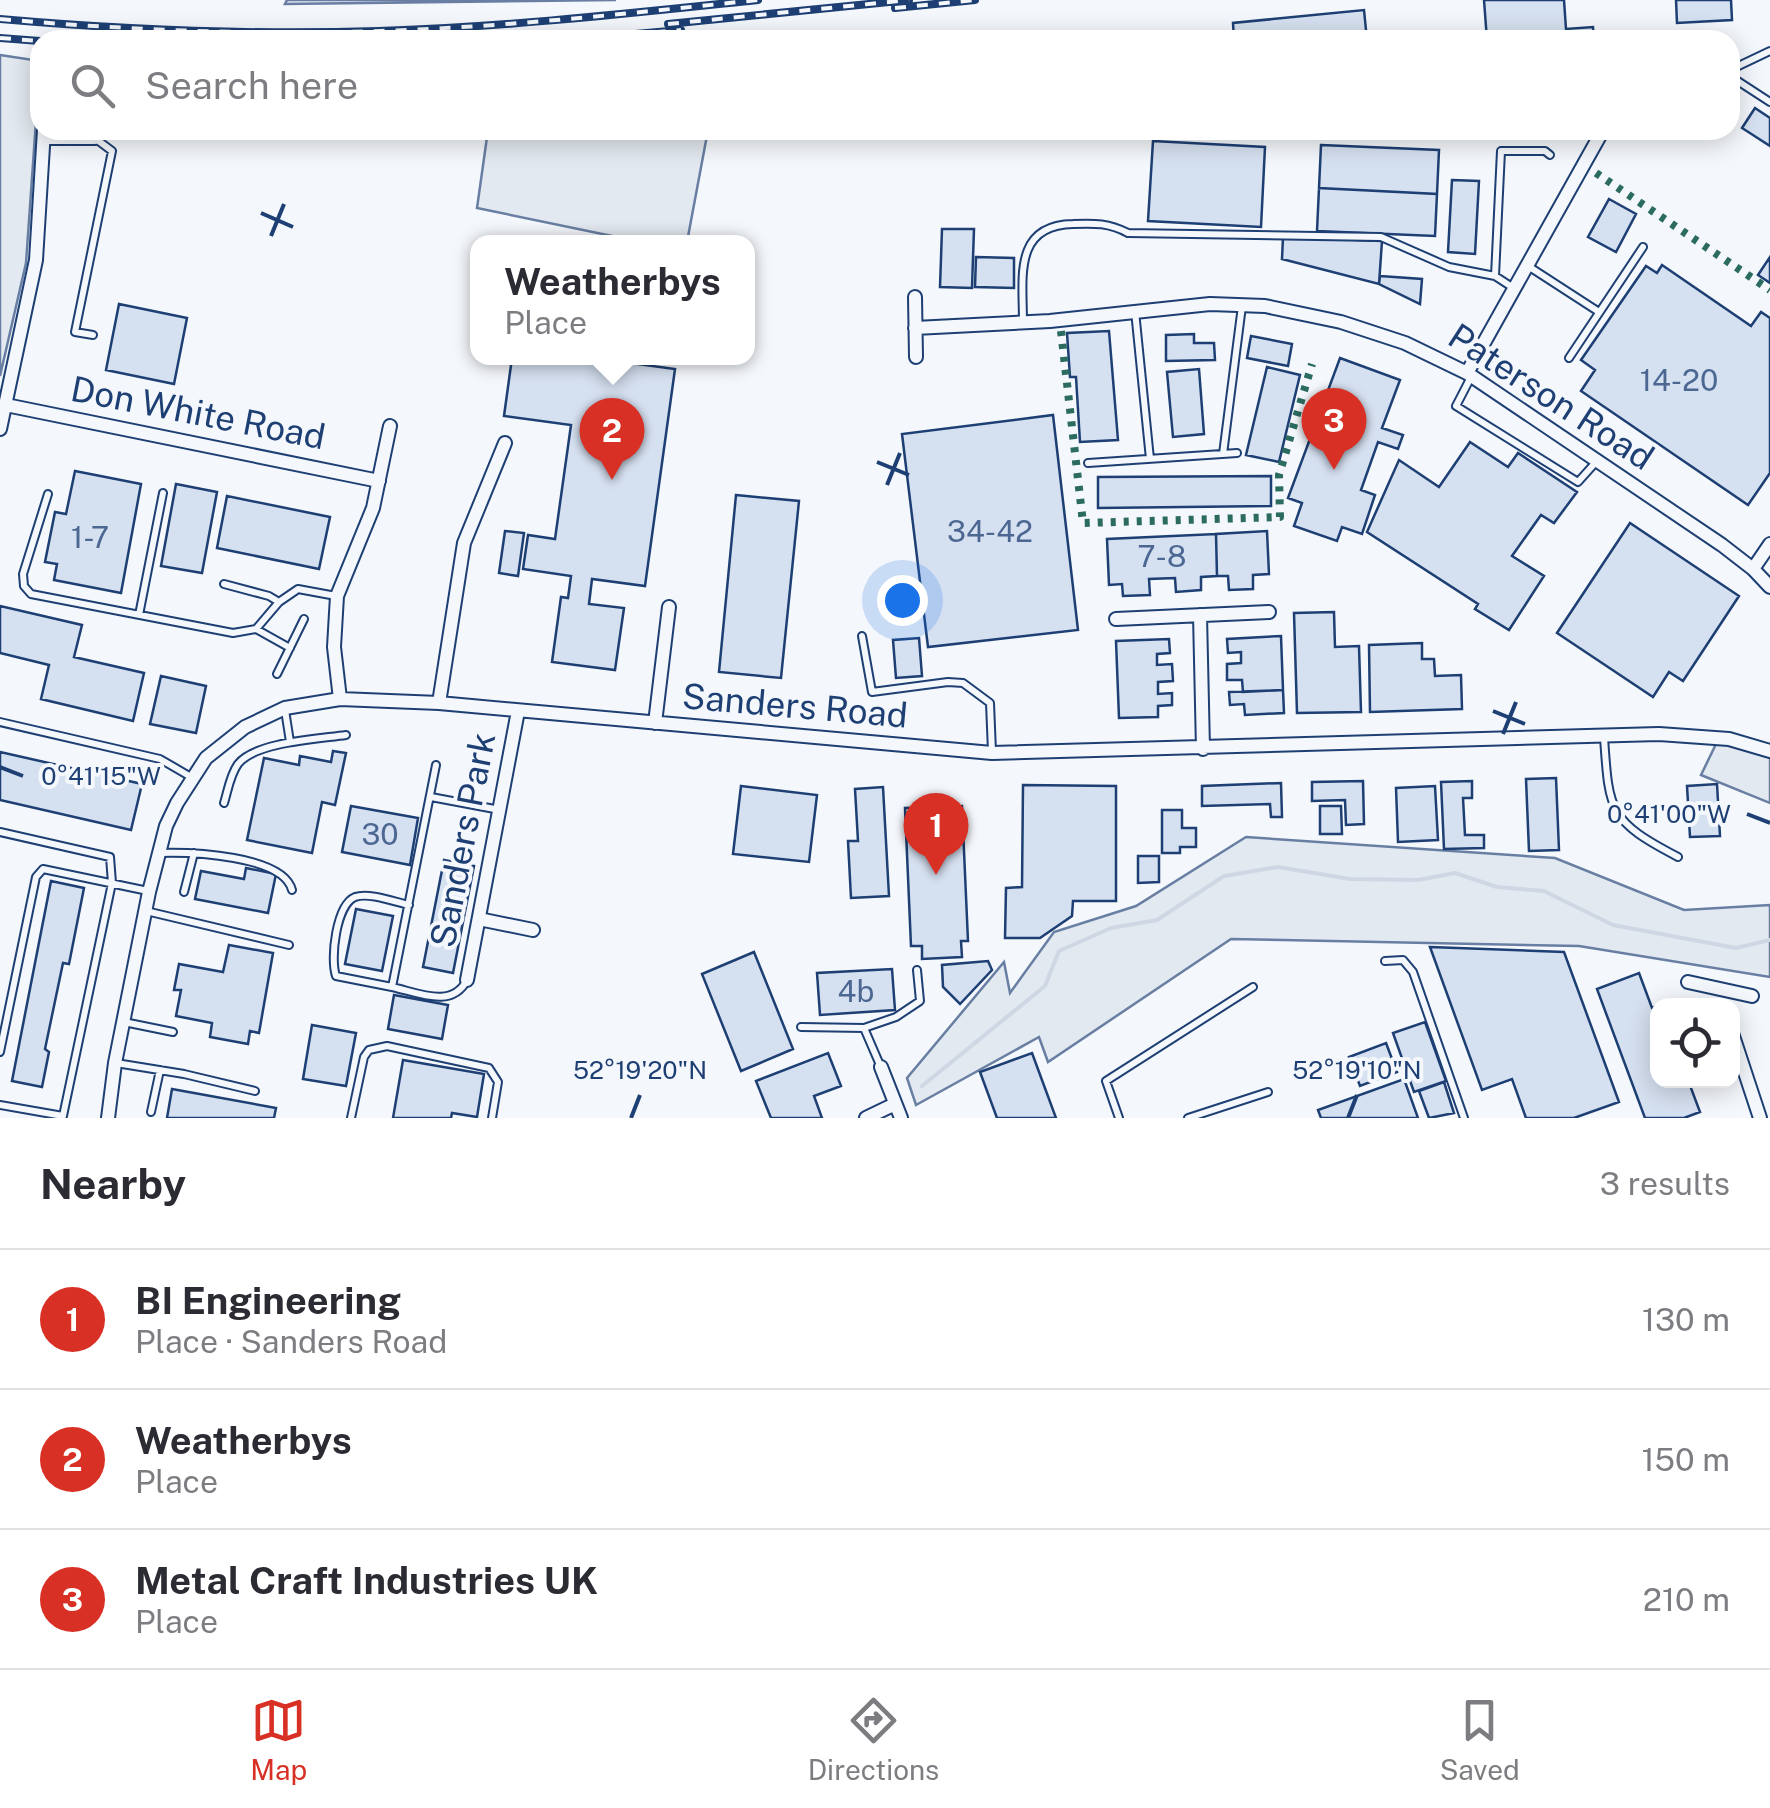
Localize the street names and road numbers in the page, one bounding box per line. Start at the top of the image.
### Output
street label: Paterson Road [1441,315,1661,478]
street label: Don White Road [67,368,329,457]
street label: Sanders Road [681,675,909,736]
street label: Sanders Park [422,729,503,951]

